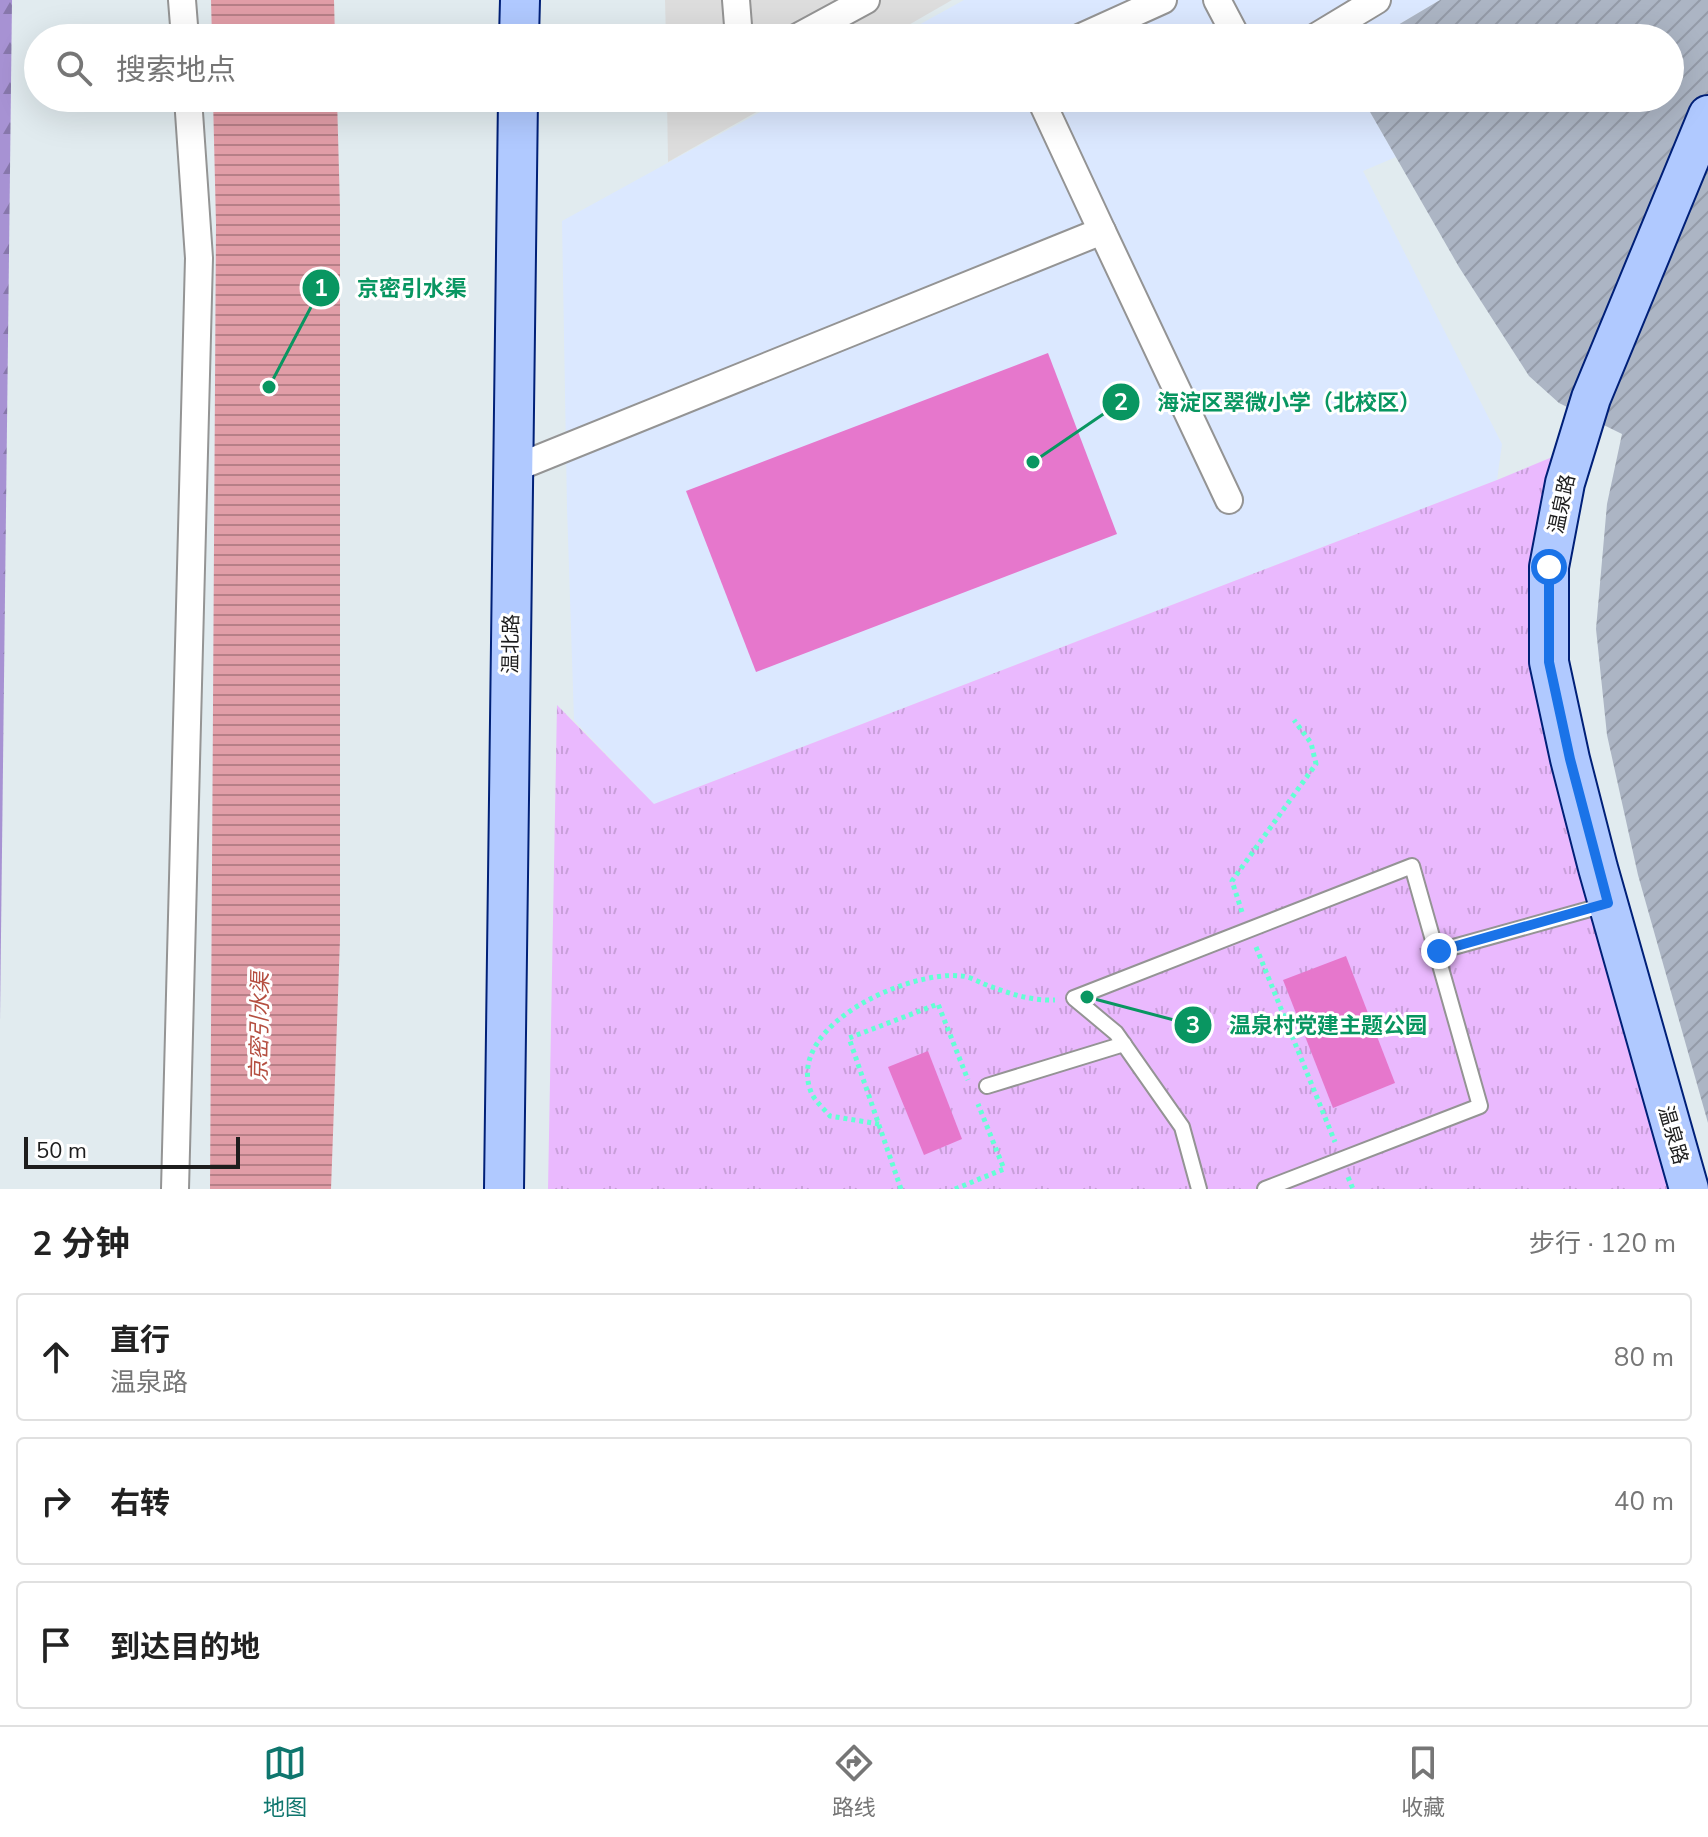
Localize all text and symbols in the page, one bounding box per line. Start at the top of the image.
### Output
search box [24,24,1684,112]
icon: search [52,46,96,90]
text: 搜索地点 [116,50,236,91]
callout: 京密引水渠 [301,265,483,311]
text: 1 [314,272,328,304]
text: 京密引水渠 [357,274,467,304]
callout: 海淀区翠微小学（北校区） [1101,379,1437,425]
text: 2 [1114,386,1128,418]
text: 海淀区翠微小学（北校区） [1157,388,1421,418]
street label: 温泉路 [1543,472,1581,536]
route start [1531,549,1567,585]
street label: 温北路 [497,614,525,674]
route end [1421,933,1457,969]
water label: 京密引水渠 [244,969,276,1082]
callout: 温泉村党建主题公园 [1173,1002,1443,1048]
text: 3 [1186,1009,1200,1041]
text: 温泉村党建主题公园 [1229,1011,1427,1041]
street label: 温泉路 [1652,1102,1694,1168]
scale bar [24,1133,240,1169]
text: 50 m [36,1136,87,1166]
text: 2 分钟 [32,1221,130,1267]
text: 步行 · 120 m [1529,1226,1676,1261]
text: 直行 [110,1320,170,1361]
icon: ahead [34,1335,78,1379]
text: 80 m [1614,1340,1674,1375]
text: 温泉路 [110,1365,188,1400]
icon: right [34,1479,78,1523]
text: 右转 [110,1483,170,1524]
text: 40 m [1614,1484,1674,1519]
icon: arrive [34,1623,78,1667]
text: 到达目的地 [110,1627,260,1668]
tab: 地图 [263,1741,307,1823]
tab: 路线 [832,1741,876,1823]
tab: 收藏 [1401,1741,1445,1823]

